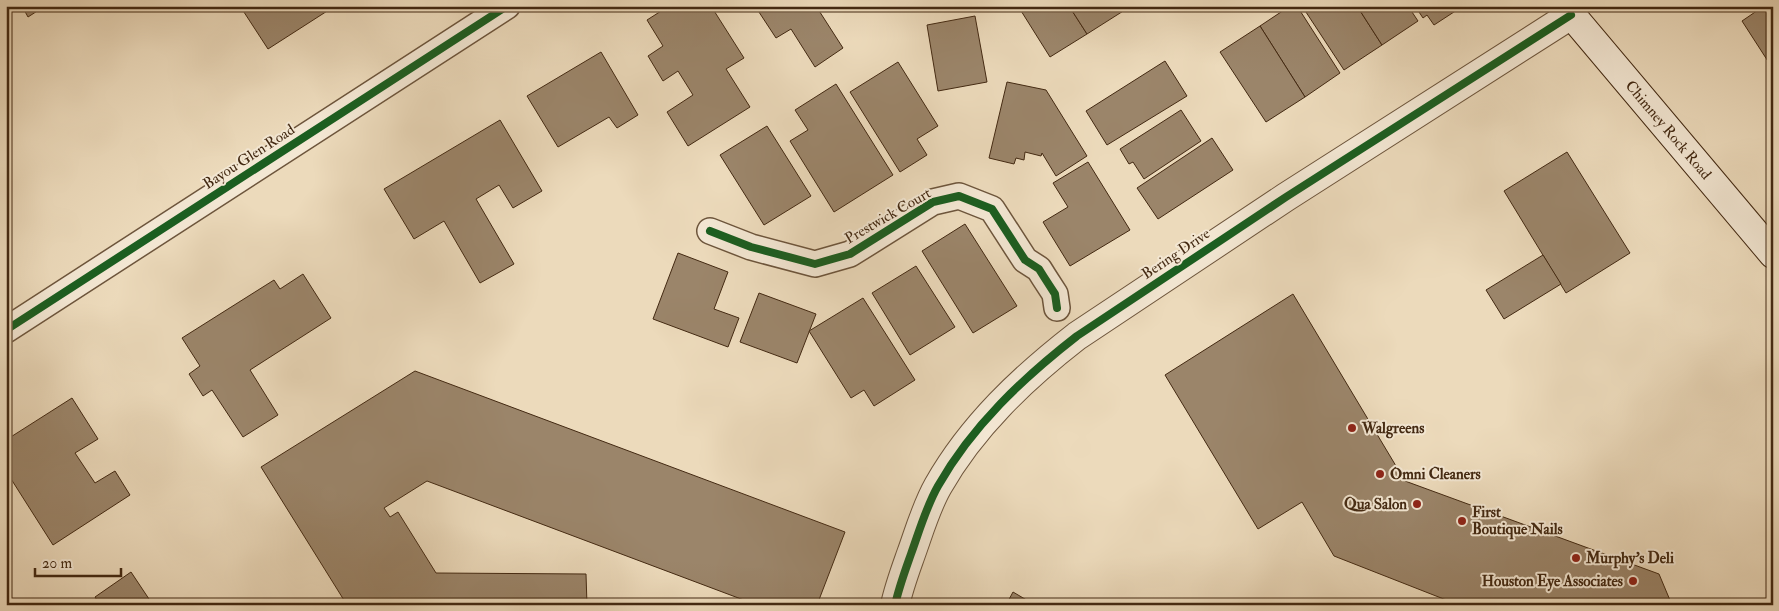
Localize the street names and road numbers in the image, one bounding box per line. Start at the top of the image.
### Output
street label: Chimney Rock Road [1621,76,1716,184]
street label: Bayou Glen Road [200,120,299,194]
street label: Prestwick Court [841,184,935,248]
street label: Bering Drive [1138,224,1214,284]

